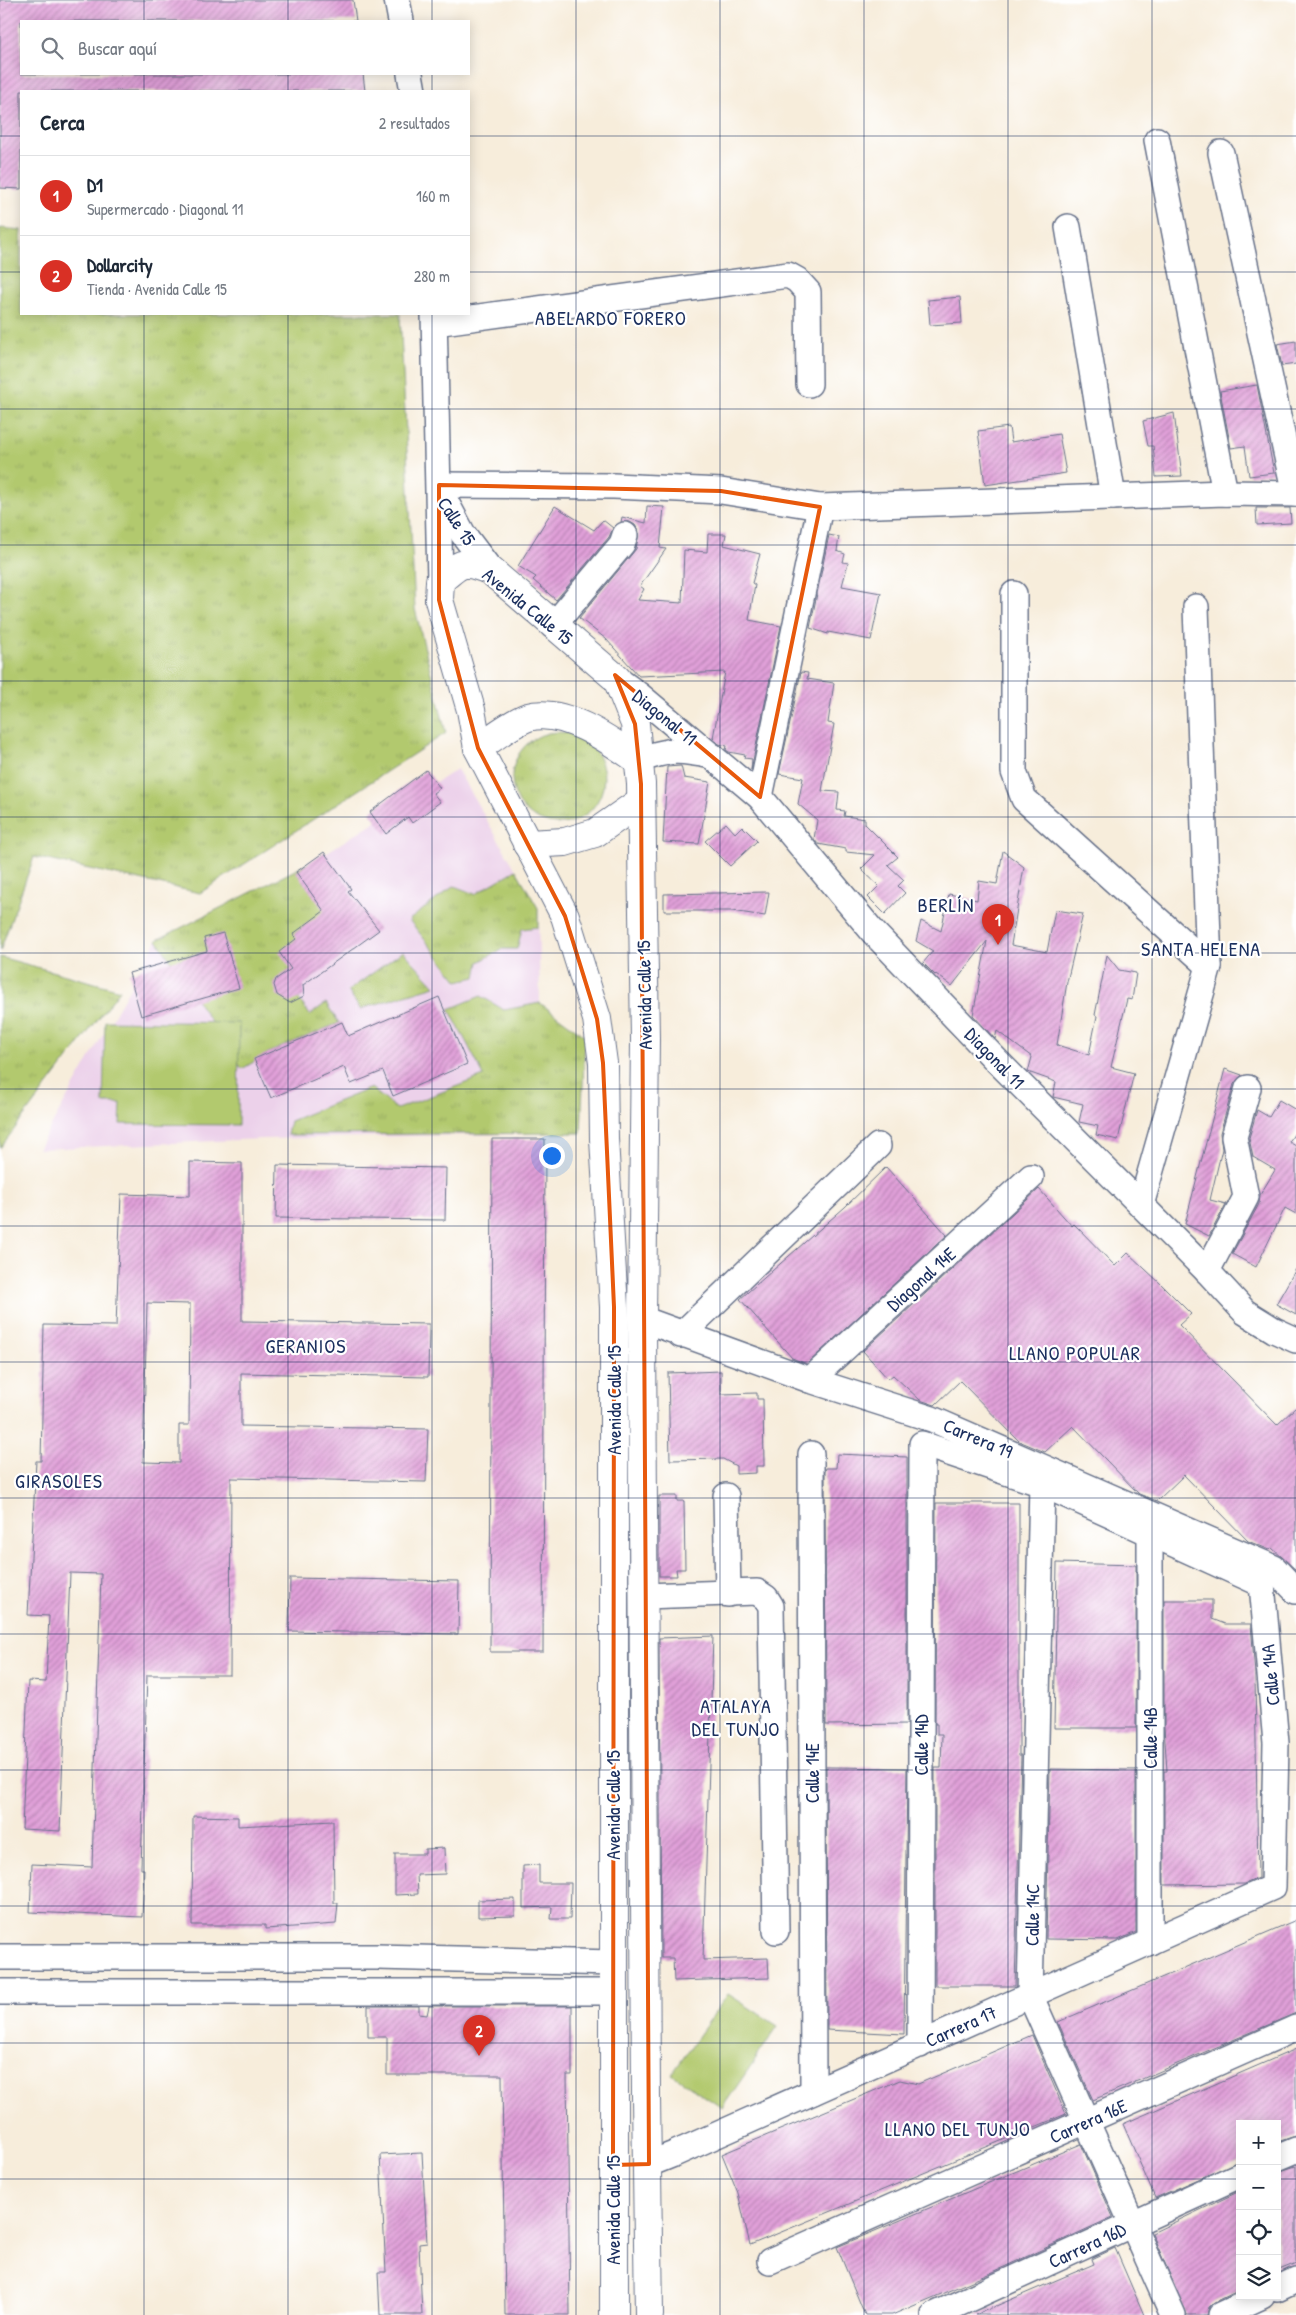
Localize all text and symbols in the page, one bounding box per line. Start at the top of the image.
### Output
search box [20,20,470,75]
icon: search [38,34,66,62]
text: Buscar aquí [78,35,157,61]
text: Cerca [40,108,84,137]
text: 2 resultados [379,112,450,134]
text: D1 [87,172,103,198]
text: 1 [53,185,59,207]
text: 160 m [416,185,450,207]
text: Supermercado · Diagonal 11 [87,198,243,220]
text: Dollarcity [87,252,153,278]
text: 2 [52,265,60,287]
text: 280 m [414,265,450,287]
text: Tienda · Avenida Calle 15 [87,278,227,300]
district label: ABELARDO FORERO [535,304,687,331]
street label: Calle 15 [432,492,482,550]
street label: Avenida Calle 15 [477,561,579,651]
street label: Diagonal 11 [627,683,703,751]
district label: BERLÍN [918,891,974,918]
pin: 1 [982,904,1014,945]
district label: SANTA HELENA [1141,935,1261,962]
street label: Avenida Calle 15 [630,940,658,1050]
street label: Diagonal 11 [959,1022,1031,1094]
your location [539,1143,565,1169]
street label: Diagonal 14E [881,1241,962,1317]
district label: GERANIOS [266,1332,346,1359]
district label: LLANO POPULAR [1009,1339,1141,1366]
street label: Avenida Calle 15 [601,1345,627,1455]
street label: Carrera 19 [939,1412,1017,1464]
district label: GIRASOLES [15,1467,103,1494]
street label: Calle 14A [1254,1643,1286,1707]
district label: ATALAYA DEL TUNJO [692,1692,780,1742]
street label: Calle 14B [1137,1707,1163,1769]
street label: Calle 14D [908,1714,934,1776]
street label: Calle 14E [799,1742,825,1803]
street label: Avenida Calle 15 [600,1750,626,1860]
street label: Calle 14C [1018,1884,1046,1946]
street label: Carrera 17 [921,1999,1001,2053]
pin: 2 [463,2015,495,2056]
street label: Carrera 16E [1045,2092,1131,2150]
district label: LLANO DEL TUNJO [885,2115,1031,2142]
map controls [1236,2120,1281,2300]
button: + [1236,2120,1281,2165]
street label: Avenida Calle 15 [600,2155,626,2265]
button: − [1236,2165,1281,2210]
button: locate [1236,2210,1281,2255]
street label: Carrera 16D [1044,2216,1130,2274]
button: layers [1236,2255,1281,2300]

